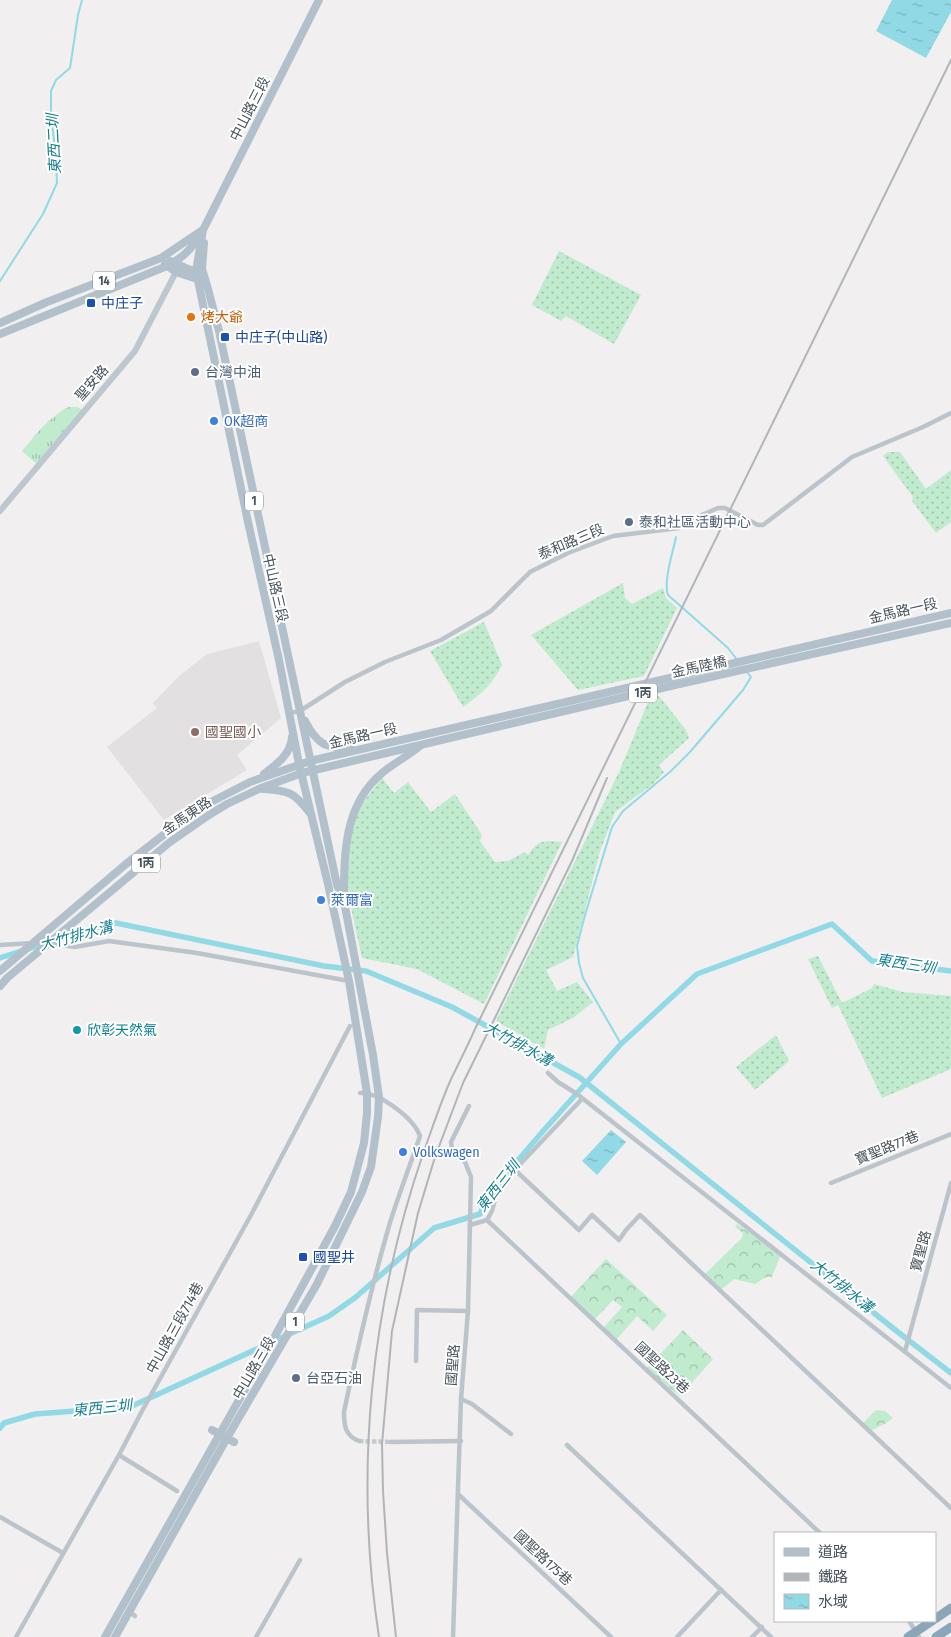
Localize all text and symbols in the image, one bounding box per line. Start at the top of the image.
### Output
street label: 中山路三段 [227,74,273,144]
water label: 東西二圳 [43,112,65,174]
road number: 14 [93,272,115,290]
place label: 中庄子 [101,295,143,312]
marker: 中庄子 [85,297,97,309]
place label: 烤大爺 [201,309,243,326]
marker: 烤大爺 [185,311,197,323]
place label: 中庄子(中山路) [235,329,327,346]
marker: 中庄子(中山路) [219,331,231,343]
street label: 聖安路 [72,362,112,404]
place label: 台灣中油 [205,364,261,381]
marker: 台灣中油 [189,366,201,378]
place label: OK超商 [224,413,268,430]
marker: OK超商 [208,415,220,427]
road number: 1 [245,492,263,511]
place label: 泰和社區活動中心 [639,514,751,531]
marker: 泰和社區活動中心 [623,516,635,528]
street label: 泰和路三段 [535,521,607,563]
street label: 中山路三段 [259,552,291,624]
street label: 金馬路一段 [867,595,939,627]
street label: 金馬陸橋 [670,653,728,681]
road number: 1丙 [629,684,657,702]
street label: 金馬路一段 [327,720,399,752]
place label: 國聖國小 [205,724,261,741]
marker: 國聖國小 [189,726,201,738]
street label: 金馬東路 [159,793,215,839]
road number: 1丙 [132,854,160,872]
place label: 萊爾富 [331,892,373,909]
marker: 萊爾富 [315,894,327,906]
water label: 大竹排水溝 [37,917,116,954]
water label: 東西三圳 [875,950,939,978]
water label: 大竹排水溝 [481,1018,557,1071]
place label: 欣彰天然氣 [87,1022,157,1039]
marker: 欣彰天然氣 [71,1024,83,1036]
street label: 寶聖路77巷 [853,1127,921,1169]
place label: Volkswagen [413,1144,480,1161]
marker: Volkswagen [397,1146,409,1158]
water label: 東西三圳 [472,1155,525,1215]
street label: 寶聖路 [907,1229,935,1273]
place label: 國聖井 [313,1249,355,1266]
marker: 國聖井 [297,1251,309,1263]
water label: 大竹排水溝 [807,1255,878,1318]
street label: 中山路三段714巷 [143,1279,207,1377]
road number: 1 [286,1312,304,1331]
street label: 中山路三段 [229,1333,279,1403]
street label: 國聖路23巷 [631,1338,693,1398]
street label: 國聖路 [443,1343,463,1387]
place label: 台亞石油 [306,1370,362,1387]
marker: 台亞石油 [290,1372,302,1384]
water label: 東西三圳 [71,1396,135,1420]
street label: 國聖路175巷 [510,1527,576,1589]
legend [774,1532,936,1622]
text: 道路 [818,1543,848,1561]
text: 鐵路 [818,1568,848,1586]
text: 水域 [818,1593,848,1611]

